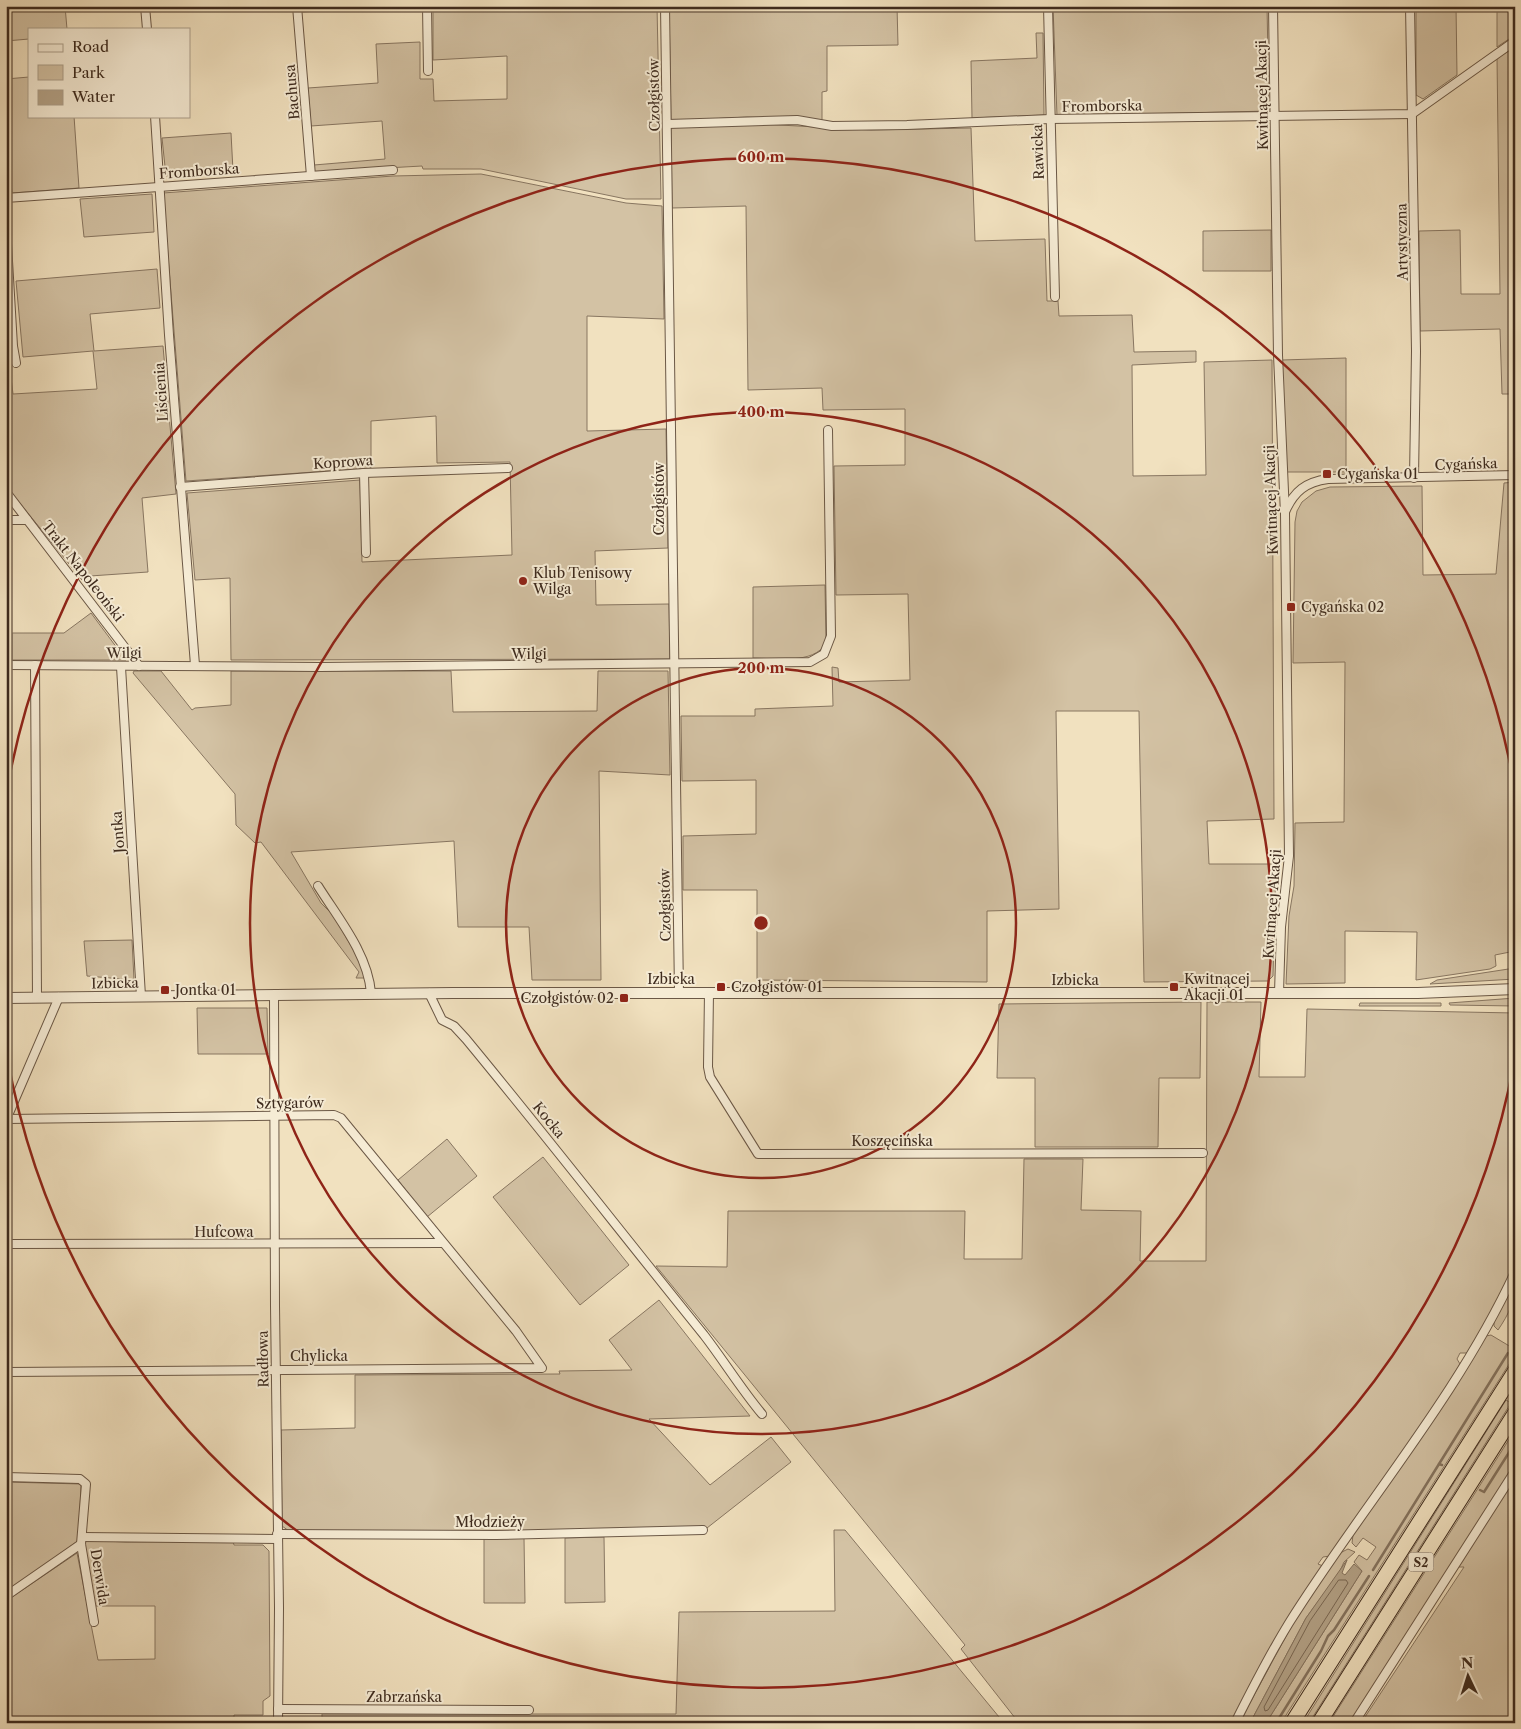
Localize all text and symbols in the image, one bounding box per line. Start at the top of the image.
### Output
legend [28,28,190,118]
text: Road [72,37,109,56]
street label: Kwitnącej Akacji [1252,40,1272,150]
street label: Czołgistów [644,58,664,132]
text: Park [72,63,106,82]
street label: Bachusa [281,63,303,120]
text: Water [71,87,116,106]
street label: Fromborska [1062,96,1143,116]
street label: Rawicka [1028,123,1048,180]
text: 600 m [738,147,784,166]
street label: Fromborska [158,159,240,183]
street label: Artystyczna [1392,202,1412,282]
street label: Liścienia [150,361,172,422]
text: 400 m [738,402,784,421]
street label: Kwitnącej Akacji [1260,445,1282,555]
street label: Koprowa [312,451,374,473]
street label: Cygańska [1434,454,1498,474]
street label: Czołgistów [650,462,668,536]
place label: Cygańska 01 [1337,465,1418,483]
marker: Cygańska 01 [1321,468,1333,480]
street label: Trakt Napoleoński [38,517,128,625]
place label: Klub Tenisowy Wilga [532,564,632,598]
marker: Klub Tenisowy Wilga [517,575,529,587]
place label: Cygańska 02 [1301,598,1384,616]
marker: Cygańska 02 [1285,601,1297,613]
street label: Wilgi [105,644,142,662]
street label: Wilgi [510,645,547,663]
text: 200 m [738,658,784,677]
street label: Jontka [108,810,129,856]
street label: Kwitnącej Akacji [1259,848,1285,960]
street label: Czołgistów [655,868,675,942]
centre of rings [752,914,770,932]
street label: Izbicka [647,970,695,988]
place label: Kwitnącej Akacji 01 [1183,970,1250,1004]
street label: Izbicka [1051,971,1099,989]
street label: Izbicka [91,974,140,992]
place label: Czołgistów 01 [731,978,822,996]
place label: Jontka 01 [173,981,236,999]
marker: Czołgistów 01 [715,981,727,993]
marker: Kwitnącej Akacji 01 [1168,981,1180,993]
marker: Jontka 01 [159,984,171,996]
place label: Czołgistów 02 [521,989,614,1007]
marker: Czołgistów 02 [618,992,630,1004]
street label: Sztygarów [256,1093,325,1113]
street label: Kocka [529,1098,569,1142]
street label: Koszęcińska [851,1132,933,1150]
street label: Hufcowa [194,1223,254,1241]
street label: Radłowa [253,1330,272,1388]
street label: Chylicka [290,1347,349,1365]
street label: Młodzieży [455,1513,525,1531]
street label: Derwida [87,1548,113,1607]
road number: S2 [1408,1552,1434,1571]
north arrow [1444,1652,1494,1702]
text: N [1460,1654,1474,1672]
street label: Zabrzańska [366,1688,442,1706]

